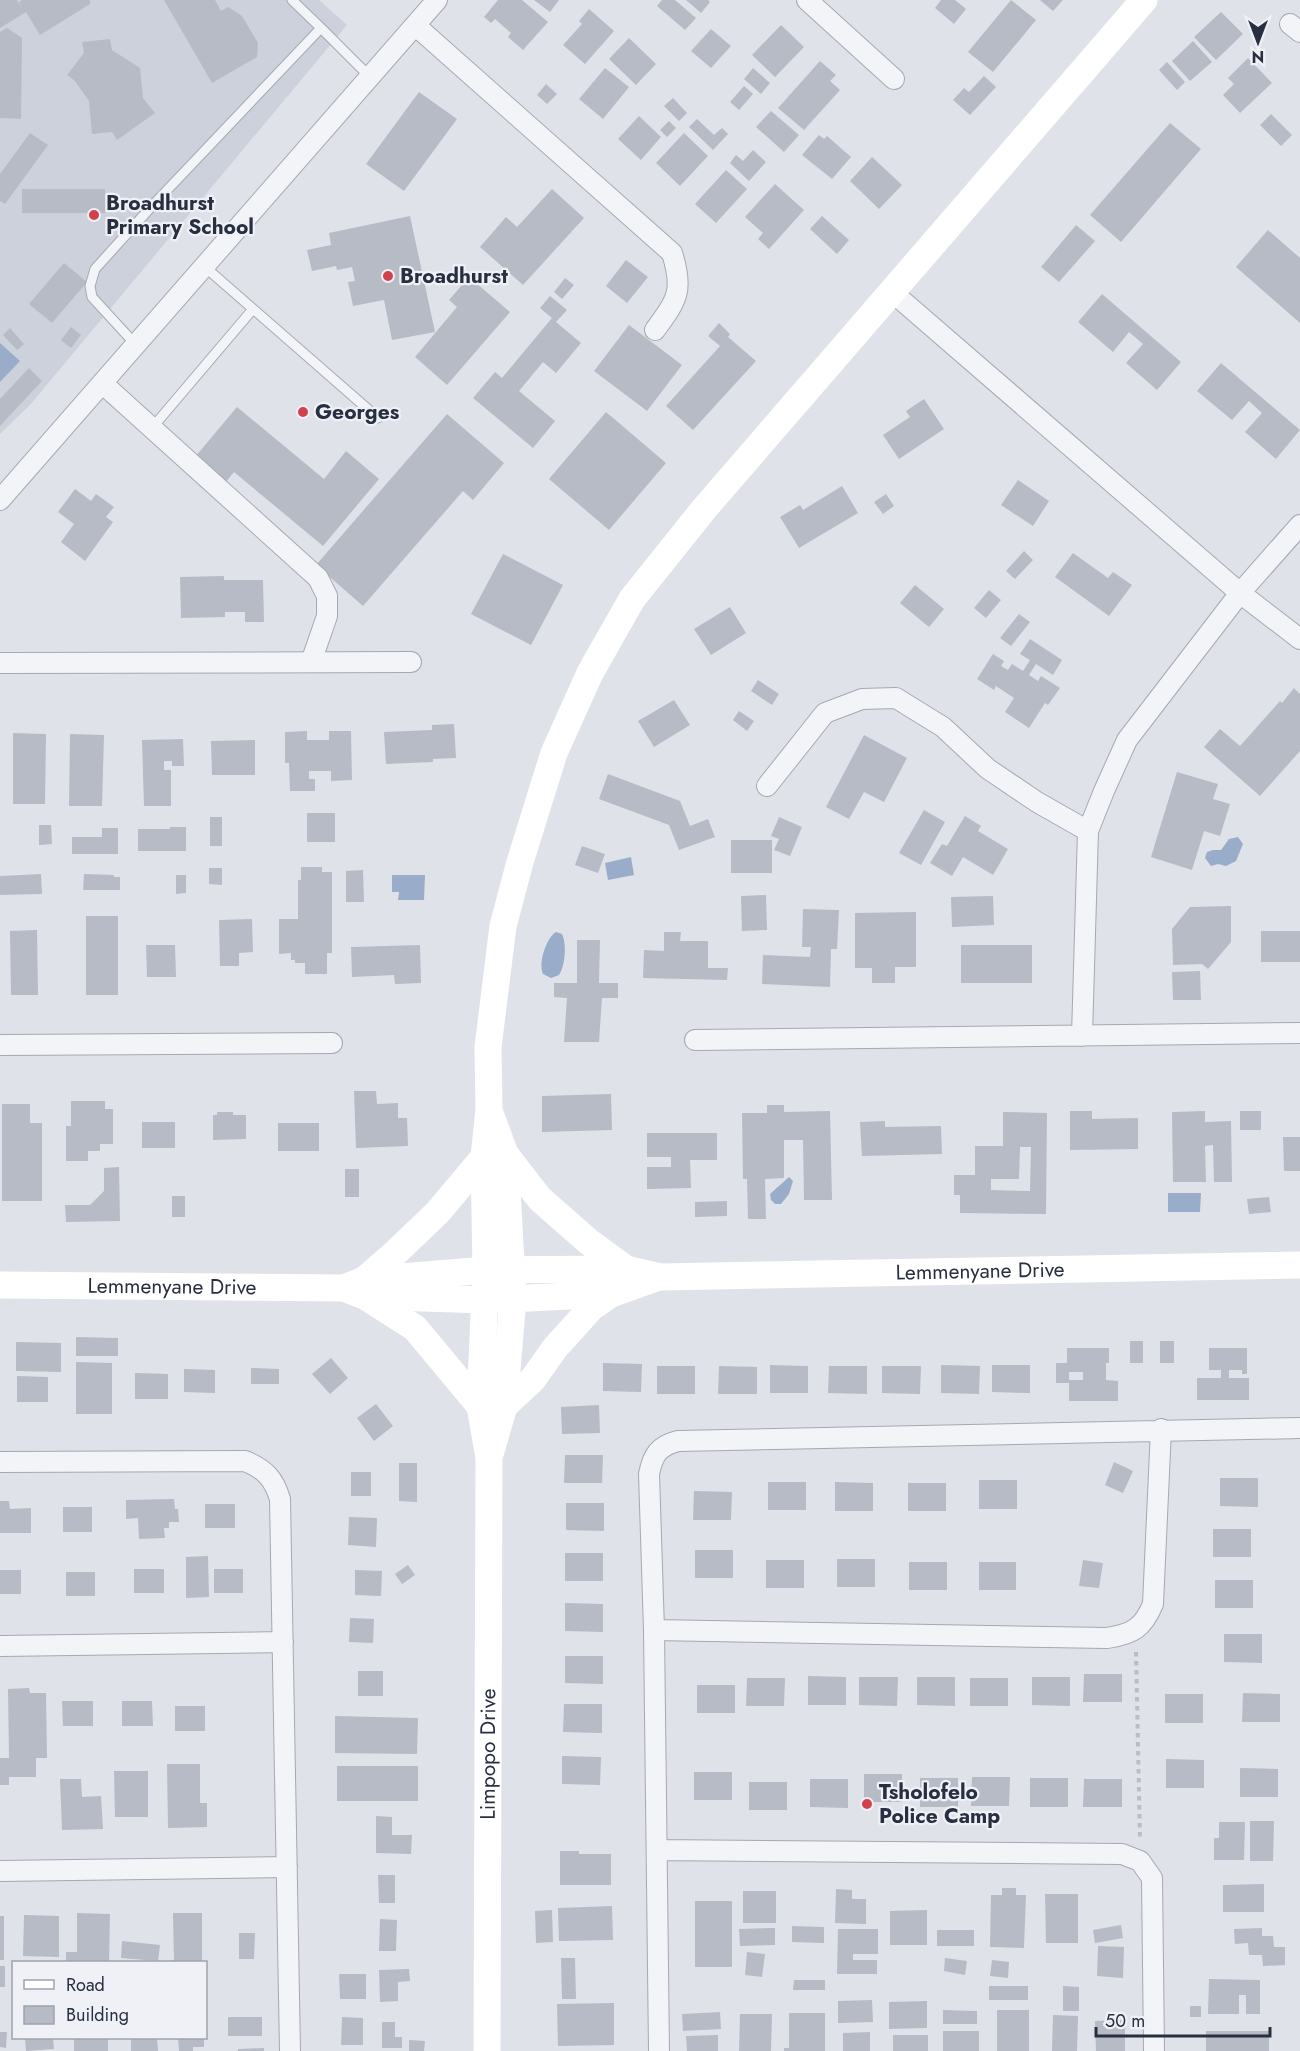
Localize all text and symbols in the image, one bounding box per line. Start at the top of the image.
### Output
north arrow [1228,12,1288,72]
text: N [1252,45,1264,68]
place label: Broadhurst Primary School [106,188,254,242]
marker: Broadhurst Primary School [87,208,101,222]
place label: Broadhurst [400,261,508,291]
marker: Broadhurst [381,269,395,283]
place label: Georges [315,397,400,427]
marker: Georges [296,405,310,419]
street label: Lemmenyane Drive [895,1254,1065,1288]
street label: Lemmenyane Drive [87,1271,257,1302]
street label: Limpopo Drive [473,1688,503,1820]
place label: Tsholofelo Police Camp [879,1777,1000,1831]
marker: Tsholofelo Police Camp [860,1797,874,1811]
legend [12,1961,207,2039]
text: Road [66,1972,105,1998]
scale bar [1096,2000,1270,2038]
text: Building [66,2002,129,2028]
text: 50 m [1105,2008,1145,2034]

